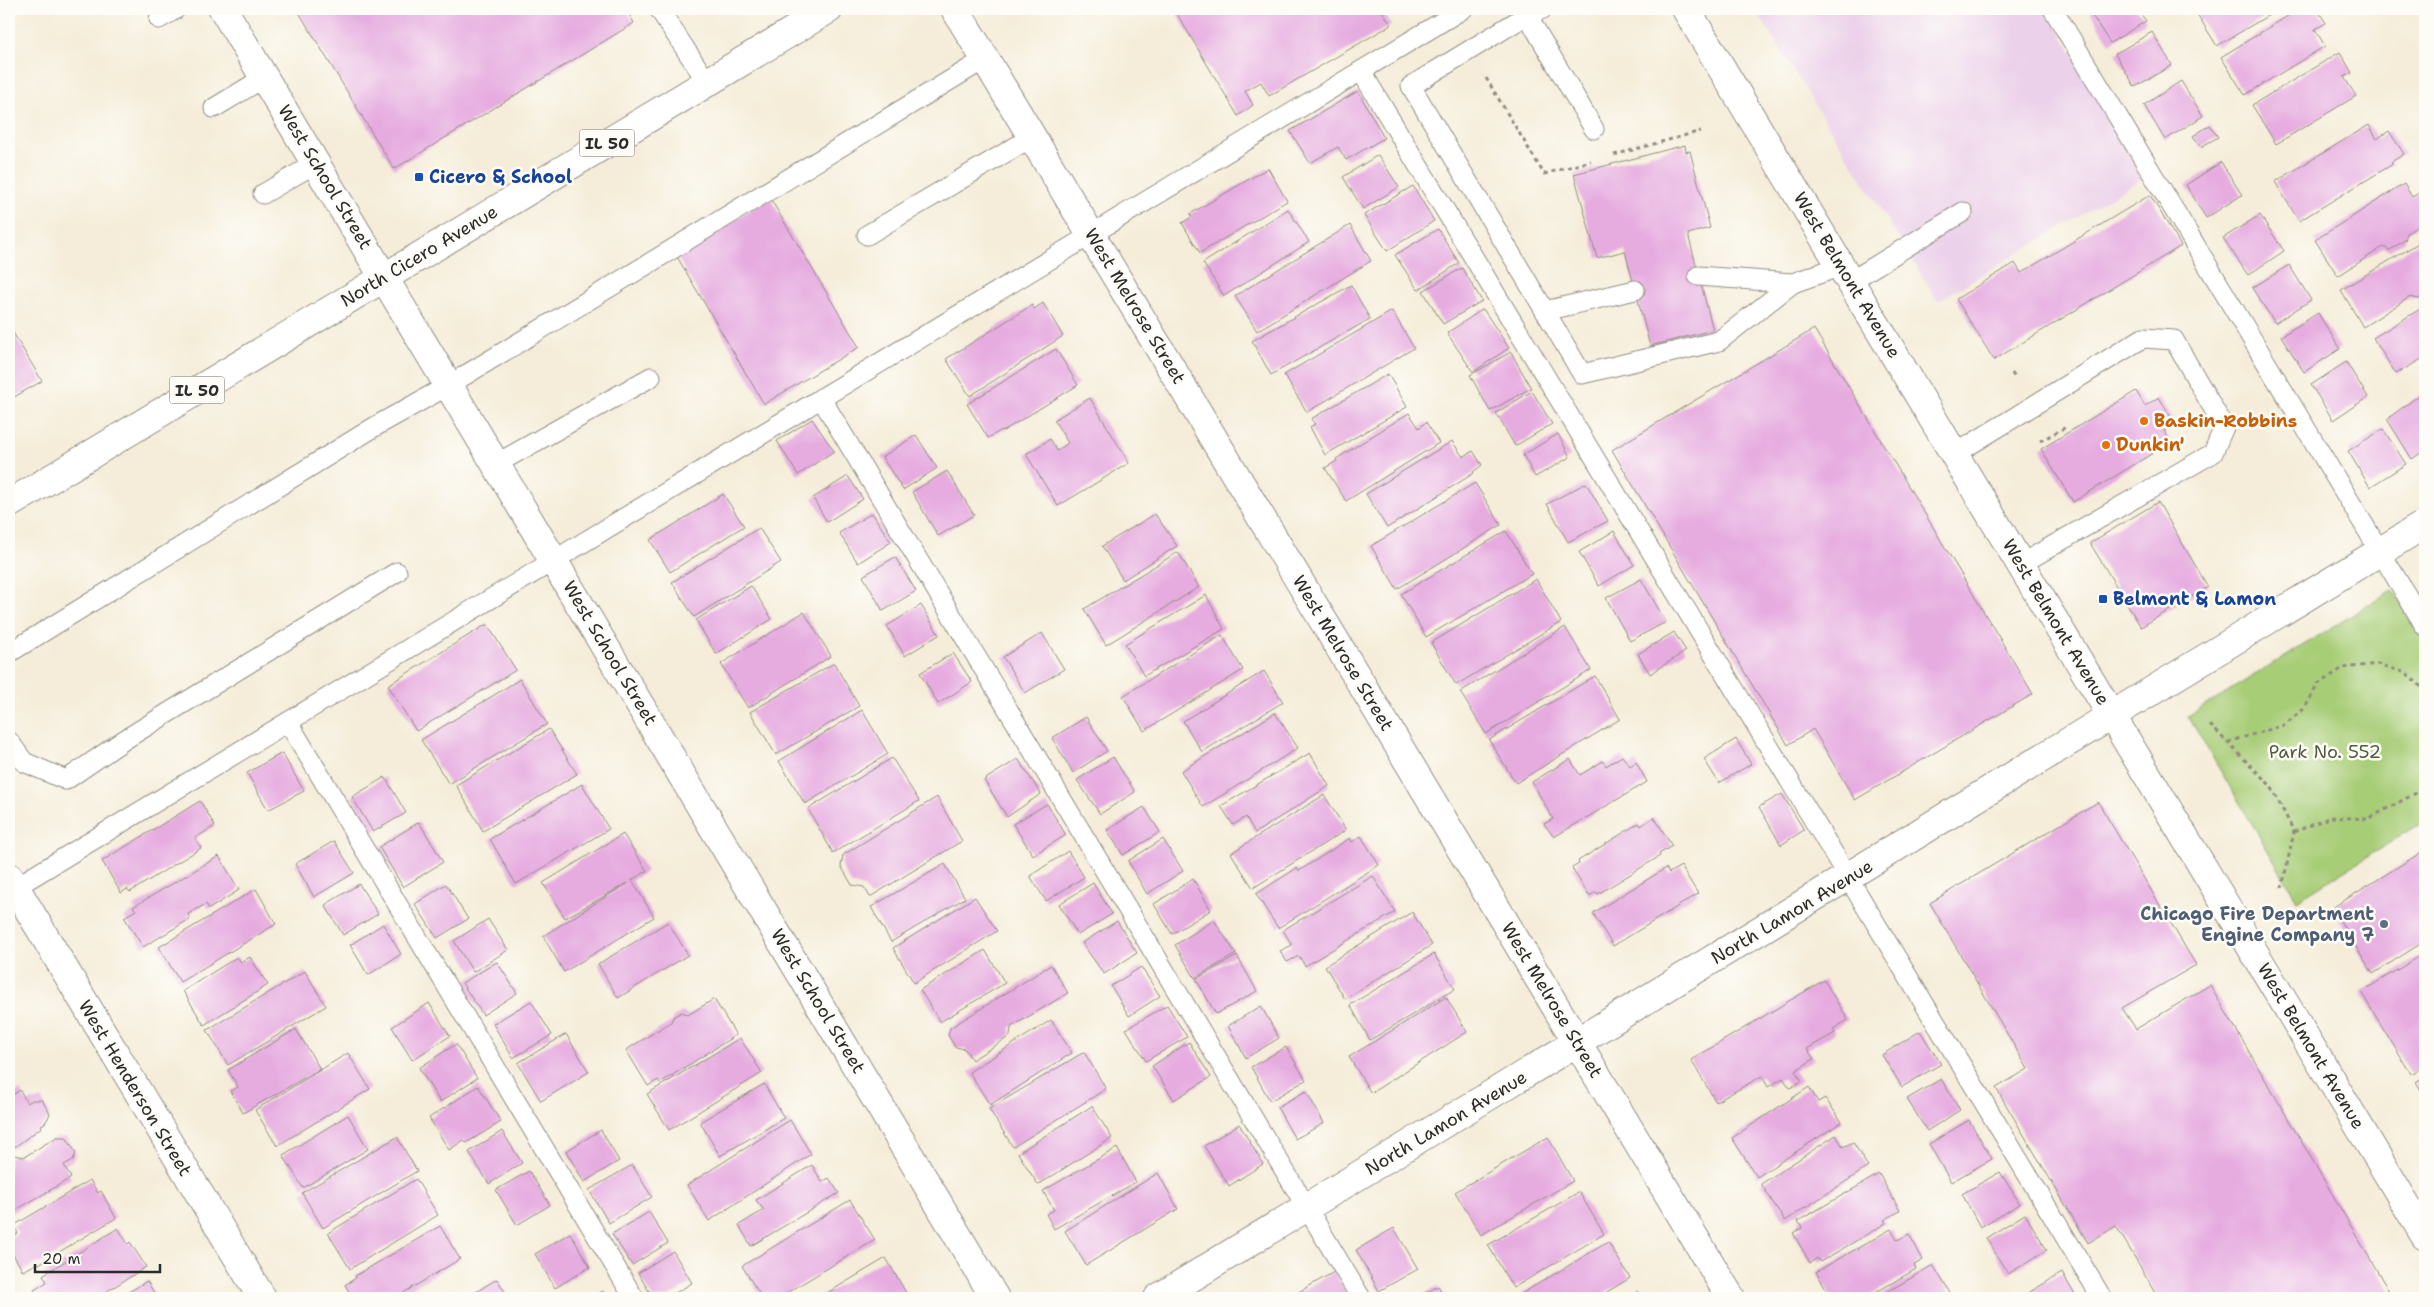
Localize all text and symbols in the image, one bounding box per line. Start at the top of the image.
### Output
street label: West School Street [272,100,378,254]
road number: IL 50 [580,130,634,156]
place label: Cicero & School [429,165,572,189]
marker: Cicero & School [413,171,425,183]
street label: West Belmont Avenue [1788,188,1906,362]
street label: North Cicero Avenue [336,199,502,313]
street label: West Melrose Street [1079,224,1191,388]
road number: IL 50 [170,376,224,404]
place label: Baskin-Robbins [2154,409,2297,433]
marker: Baskin-Robbins [2138,415,2150,427]
place label: Dunkin' [2116,433,2185,457]
marker: Dunkin' [2100,439,2112,451]
street label: West Belmont Avenue [1997,535,2115,709]
street label: West Melrose Street [1287,571,1399,735]
street label: West School Street [557,576,663,730]
place label: Belmont & Lamon [2113,587,2276,611]
marker: Belmont & Lamon [2097,593,2109,605]
park label: Park No. 552 [2269,740,2381,764]
street label: North Lamon Avenue [1707,854,1877,970]
place label: Chicago Fire Department Engine Company 7 [2140,902,2374,947]
street label: West Melrose Street [1496,918,1608,1082]
marker: Chicago Fire Department Engine Company 7 [2378,918,2390,930]
street label: West School Street [765,924,871,1078]
street label: West Belmont Avenue [2252,959,2370,1133]
street label: West Henderson Street [73,995,197,1181]
street label: North Lamon Avenue [1361,1065,1531,1181]
scale bar [35,1242,160,1274]
text: 20 m [42,1249,81,1269]

